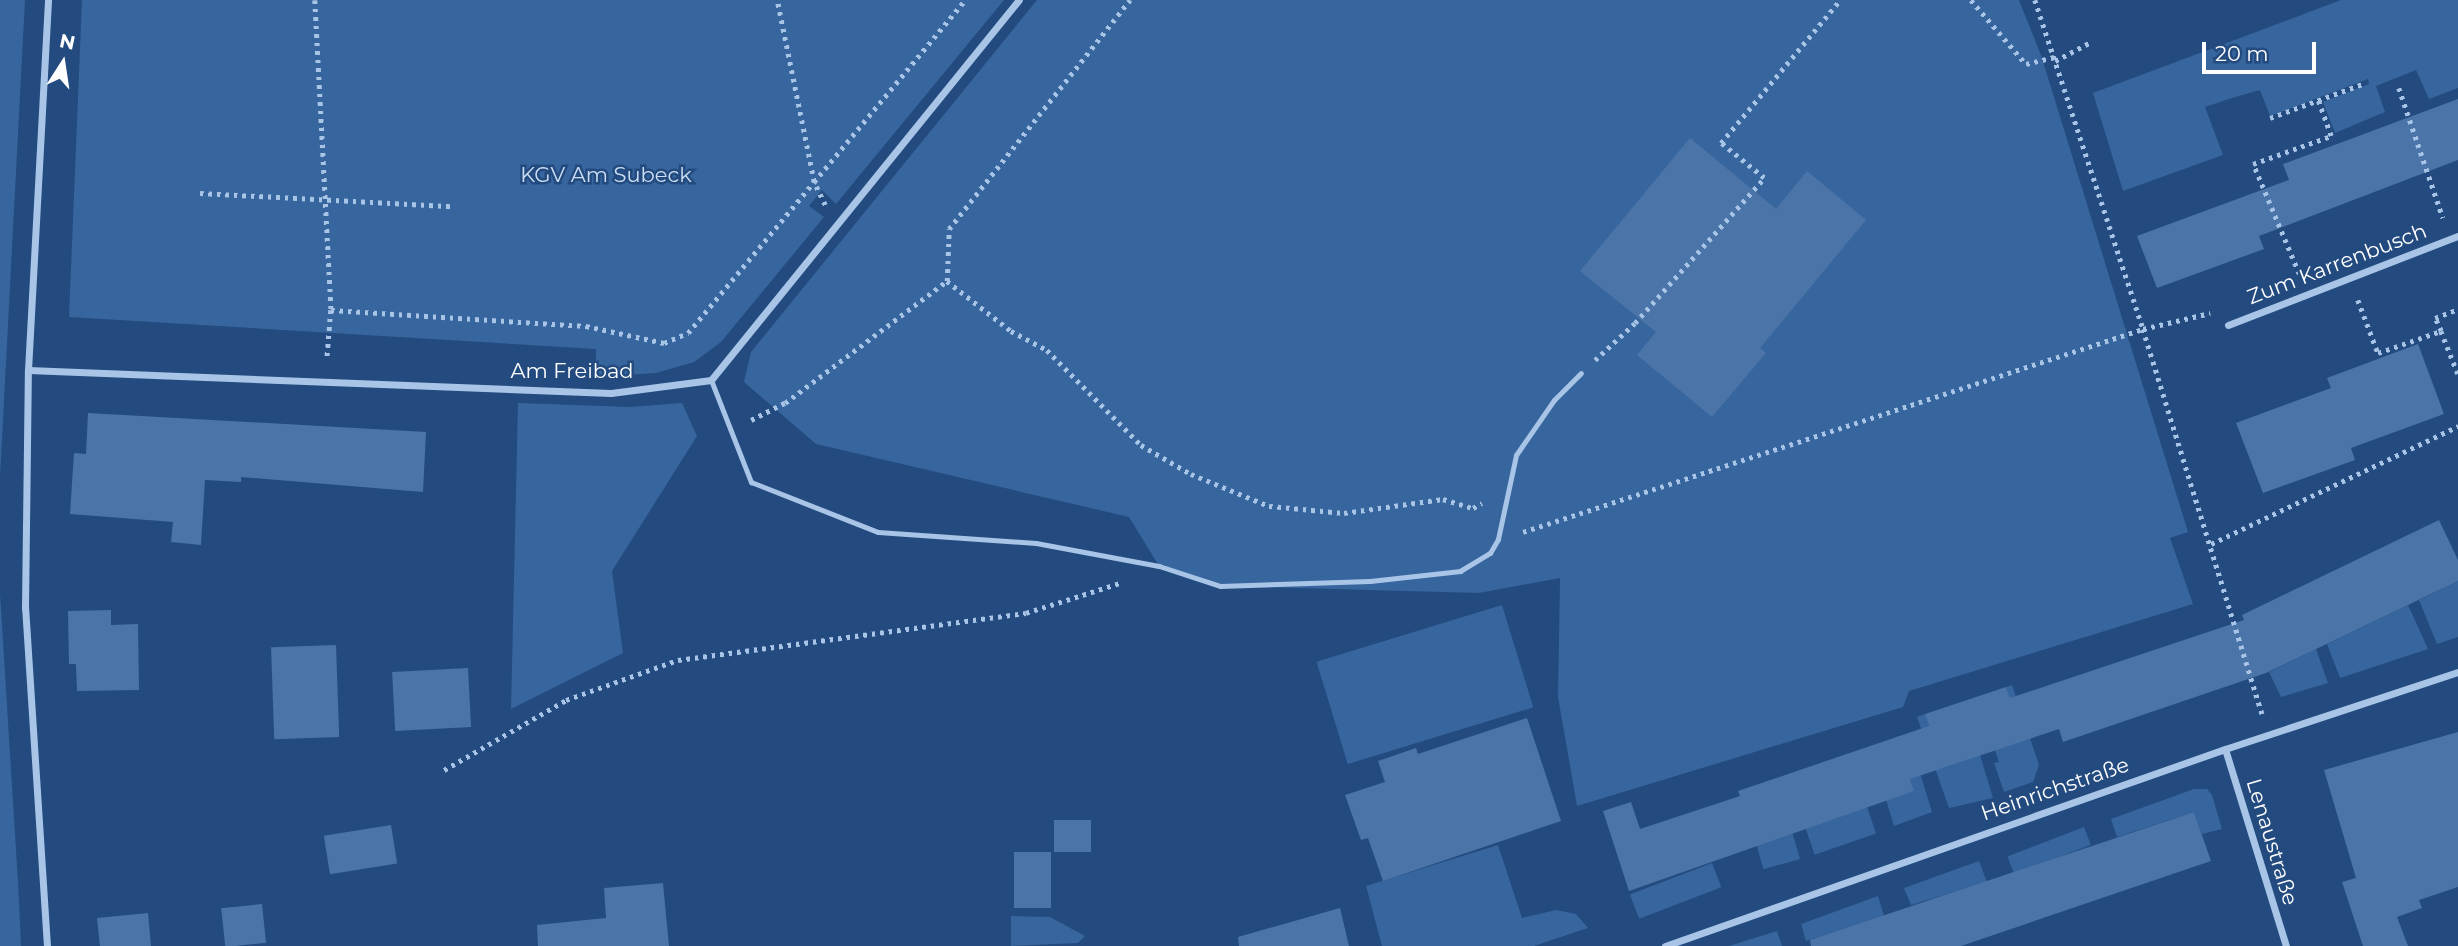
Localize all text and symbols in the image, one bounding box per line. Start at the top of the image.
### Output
north arrow [28,28,98,98]
scale bar [2206,28,2320,72]
text: N [58,29,77,55]
text: 20 m [2215,41,2269,66]
park label: KGV Am Subeck [520,162,692,188]
street label: Zum Karrenbusch [2244,218,2430,310]
street label: Am Freibad [510,358,634,384]
street label: Heinrichstraße [1978,752,2132,826]
street label: Lenaustraße [2241,776,2303,908]

